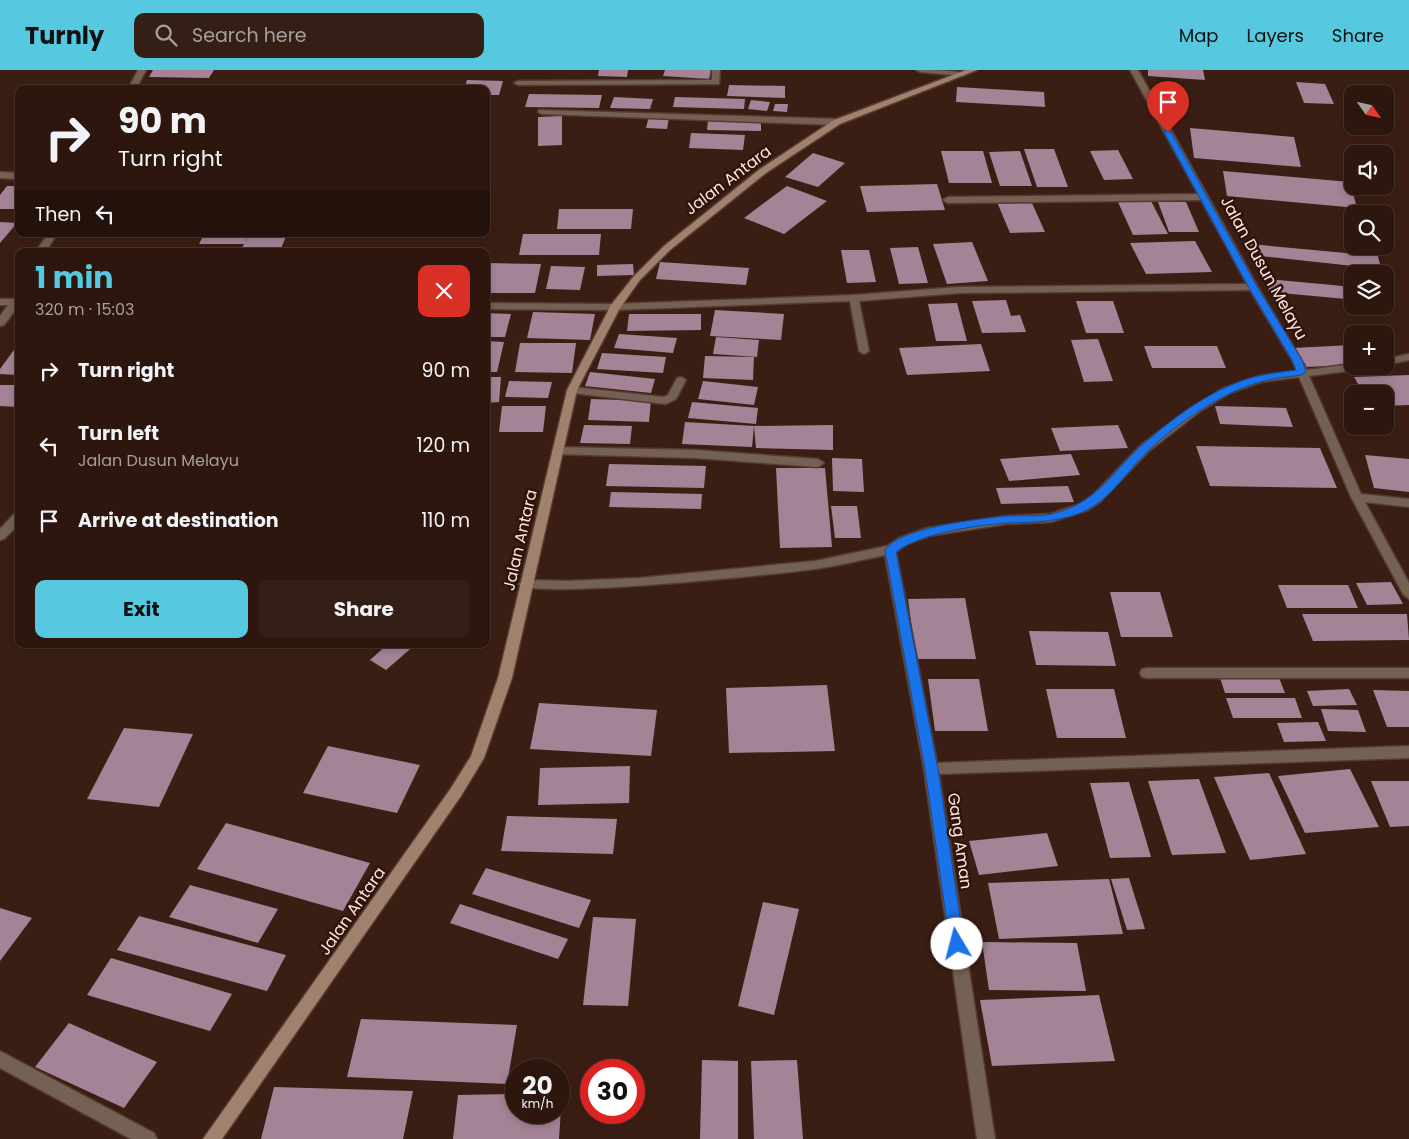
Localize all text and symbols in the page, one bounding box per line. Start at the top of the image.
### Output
search box [134,13,484,58]
text: Turnly [25,19,104,52]
icon: search [152,21,180,49]
text: Search here [192,22,307,49]
text: Map [1179,23,1219,48]
text: Layers [1247,23,1304,48]
text: Share [1332,23,1384,48]
pin [1147,81,1189,132]
north arrow [1344,85,1394,135]
map controls [1344,85,1394,435]
icon: arrive [1154,88,1182,116]
text: 90 m [118,96,207,145]
icon: right [35,105,100,170]
street label: Jalan Antara [680,140,776,220]
text: Turn right [118,143,223,174]
button: sound [1344,145,1394,195]
street label: Jalan Dusun Melayu [1215,192,1313,344]
icon: left [91,200,119,228]
text: Then [35,201,81,228]
button: search [1344,205,1394,255]
text: 1 min [35,256,113,299]
button: close [418,265,470,317]
button: layers [1344,265,1394,315]
text: 320 m · 15:03 [35,298,134,321]
button: + [1344,325,1394,375]
icon: right [35,357,63,385]
text: Turn right [78,357,174,384]
text: 90 m [421,357,470,384]
button: − [1344,385,1394,435]
text: Turn left [78,420,159,447]
icon: left [35,432,63,460]
text: 120 m [416,432,470,459]
text: Jalan Dusun Melayu [78,449,239,472]
street label: Jalan Antara [497,487,543,593]
icon: arrive [35,507,63,535]
text: Arrive at destination [78,507,279,534]
text: 110 m [421,507,470,534]
button: Exit [35,580,248,638]
button: Share [258,580,470,638]
street label: Gang Aman [942,791,978,891]
street label: Jalan Antara [313,862,391,960]
position arrow [930,917,982,969]
speed limit sign: 30 [580,1059,645,1124]
text: 20 [522,1068,553,1103]
text: km/h [522,1095,553,1112]

